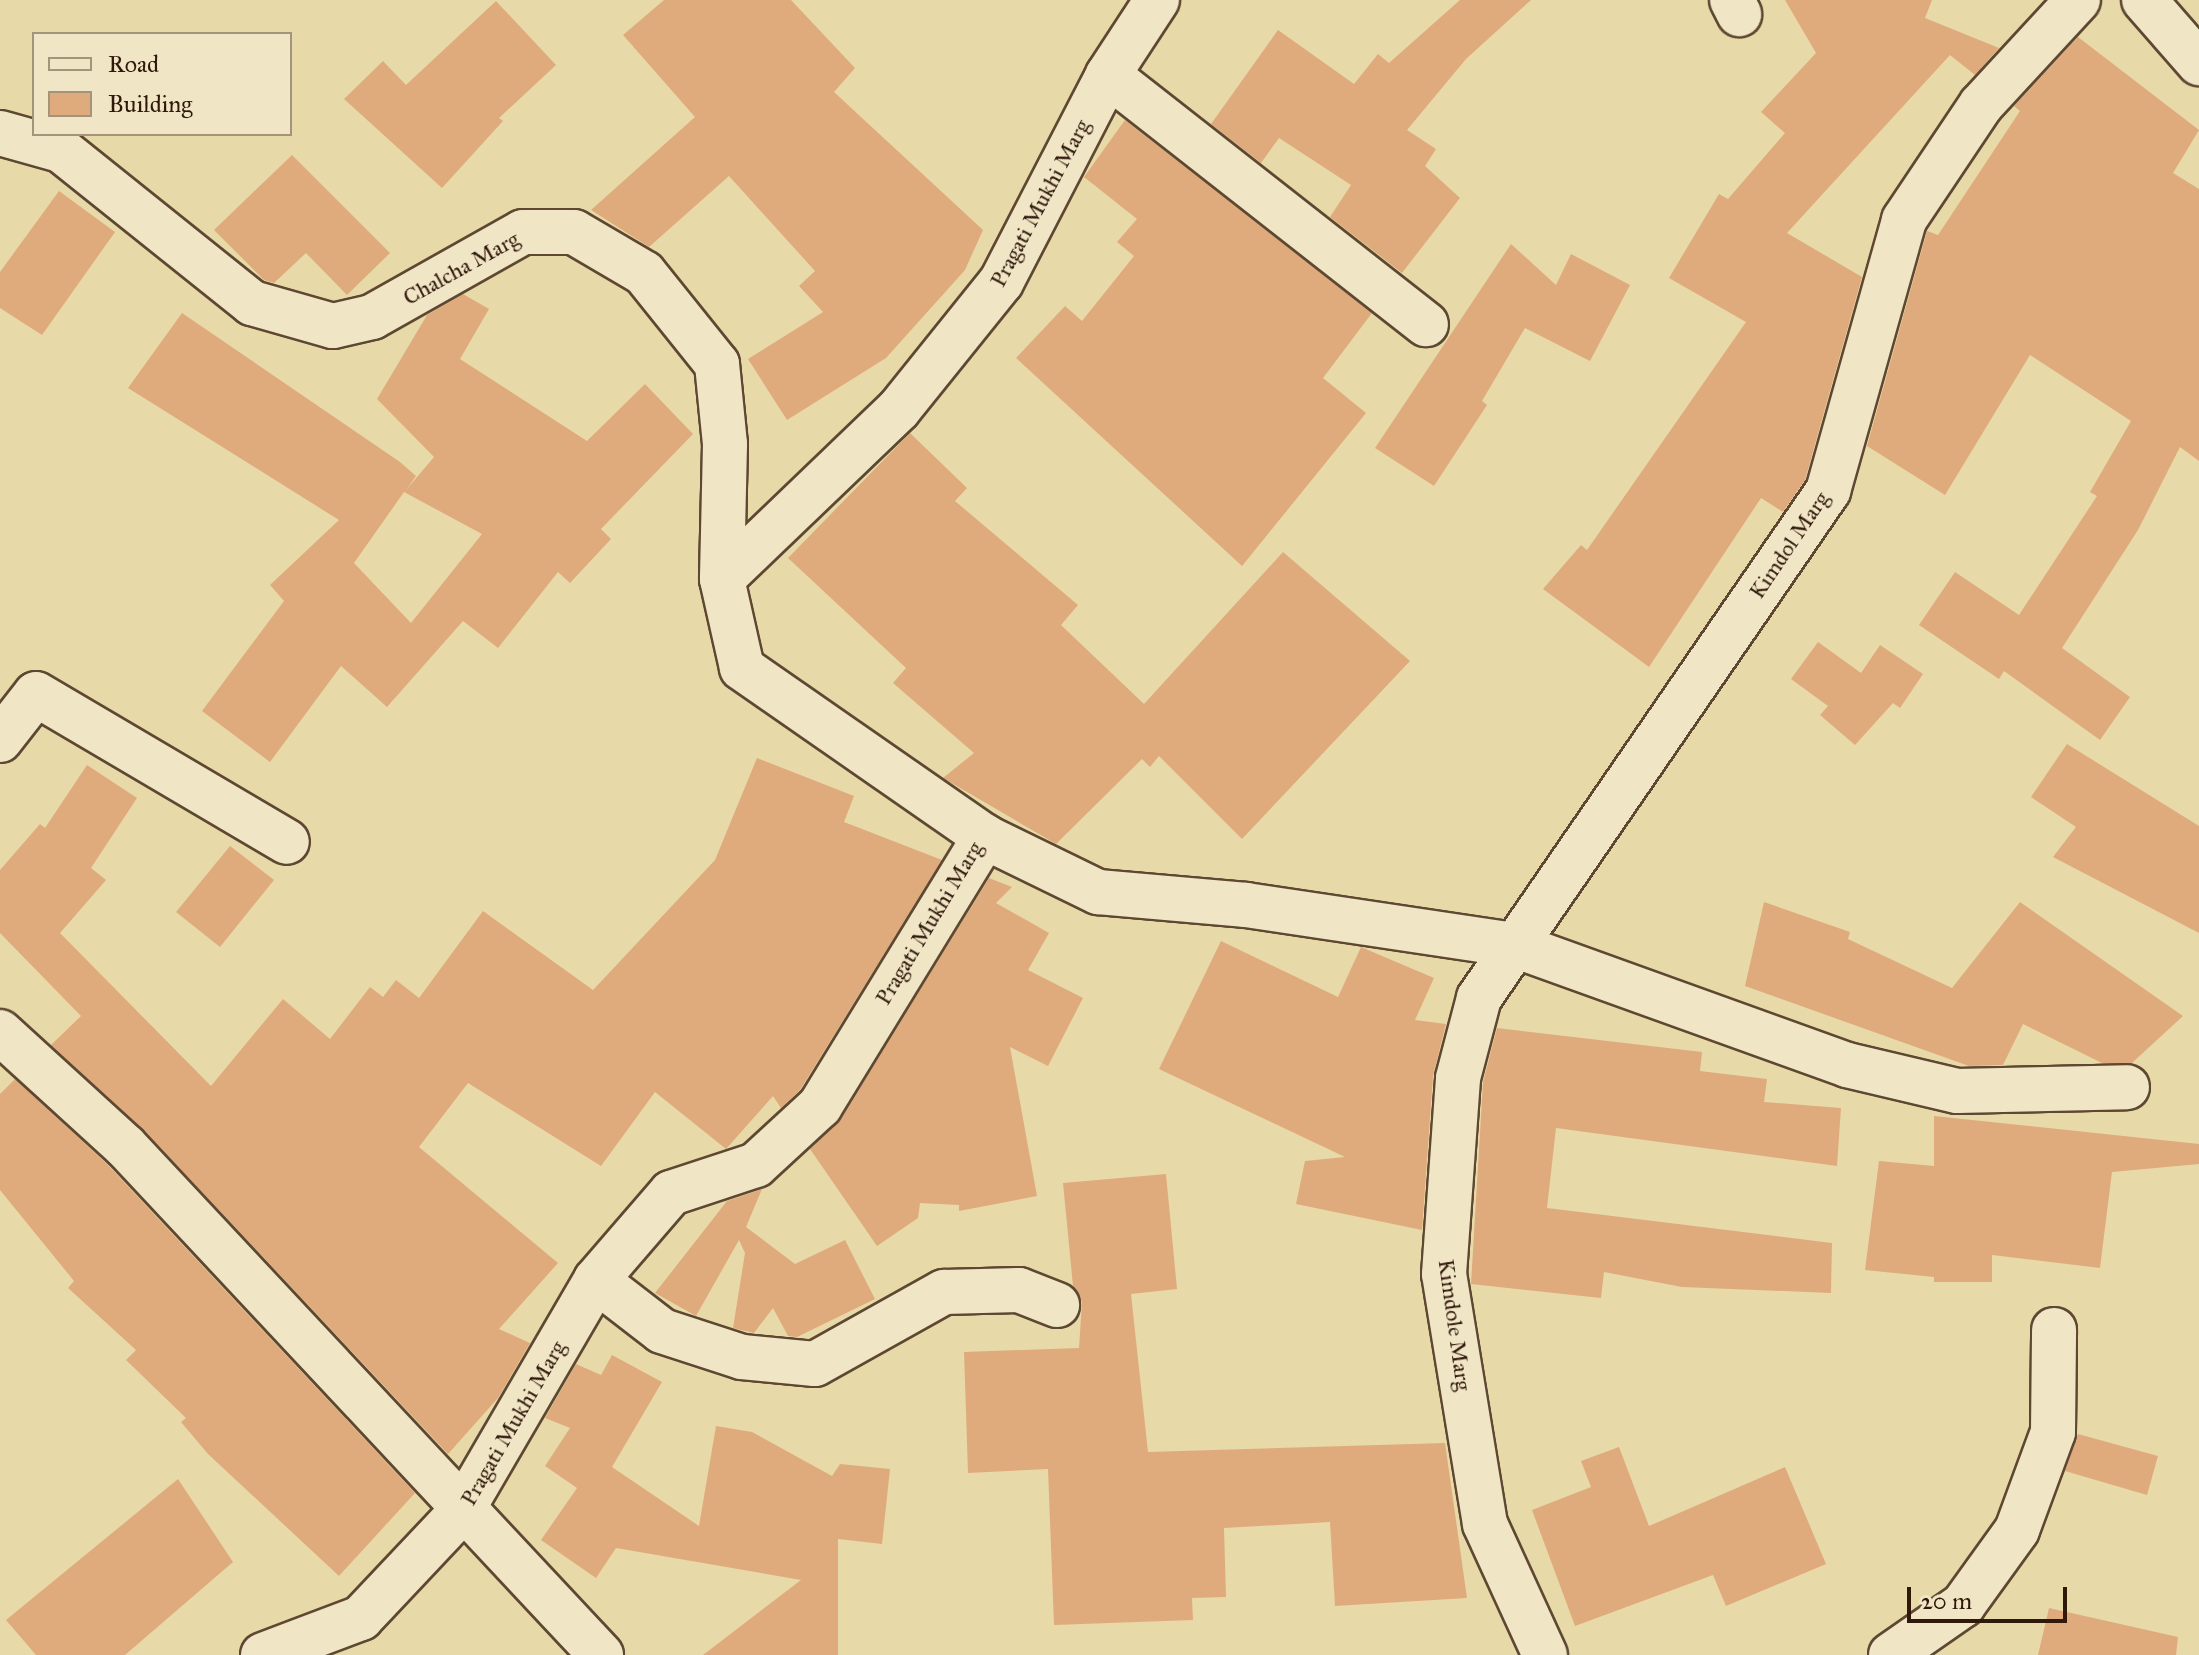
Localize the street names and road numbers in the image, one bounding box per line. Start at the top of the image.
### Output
street label: Pragati Mukhi Marg [985,115,1095,291]
street label: Chalcha Marg [398,225,524,311]
street label: Kimdol Marg [1744,486,1834,604]
street label: Pragati Mukhi Marg [870,836,988,1010]
street label: Kimdole Marg [1433,1258,1477,1392]
street label: Pragati Mukhi Marg [455,1336,571,1510]

